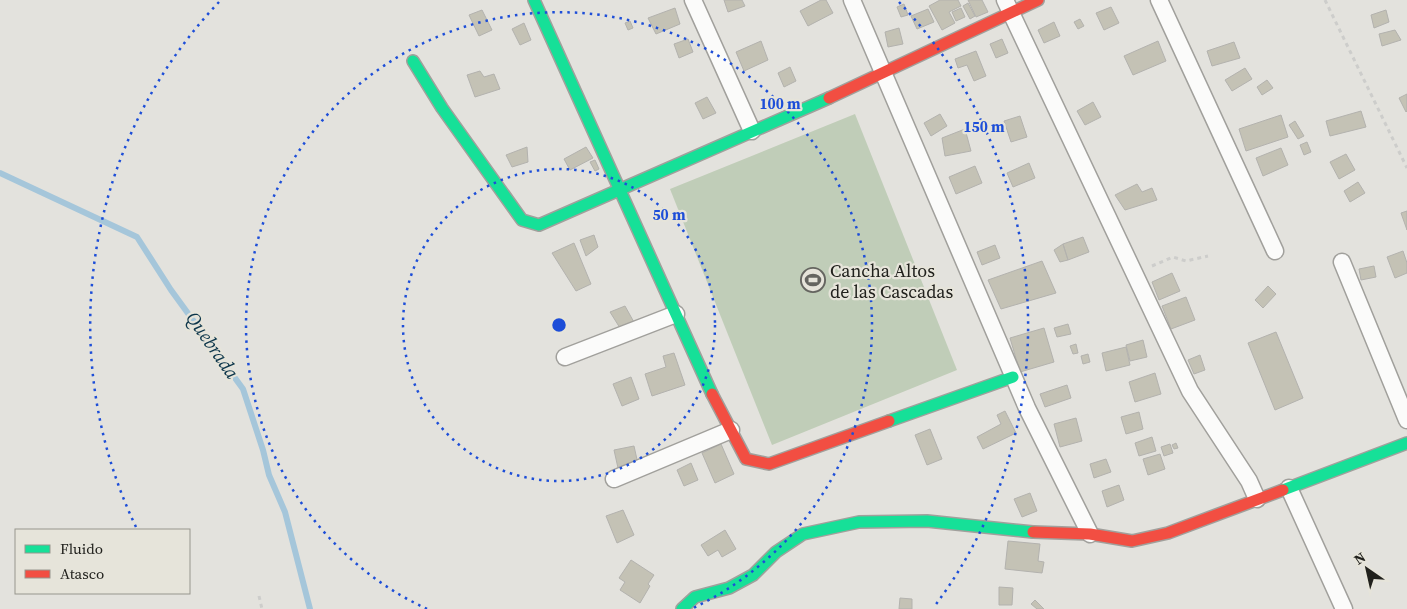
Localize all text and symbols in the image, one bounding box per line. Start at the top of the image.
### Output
text: 100 m [759,93,801,114]
text: 150 m [963,116,1005,137]
text: 50 m [652,204,686,225]
place label: Cancha Altos de las Cascadas [830,258,953,304]
sports icon: Cancha Altos de las Cascadas [800,267,826,293]
water label: Quebrada [180,306,246,384]
centre of rings [550,316,568,334]
legend [15,529,190,594]
text: Fluido [60,538,103,559]
north arrow [1342,544,1392,594]
text: N [1350,547,1370,569]
text: Atasco [60,563,104,584]

